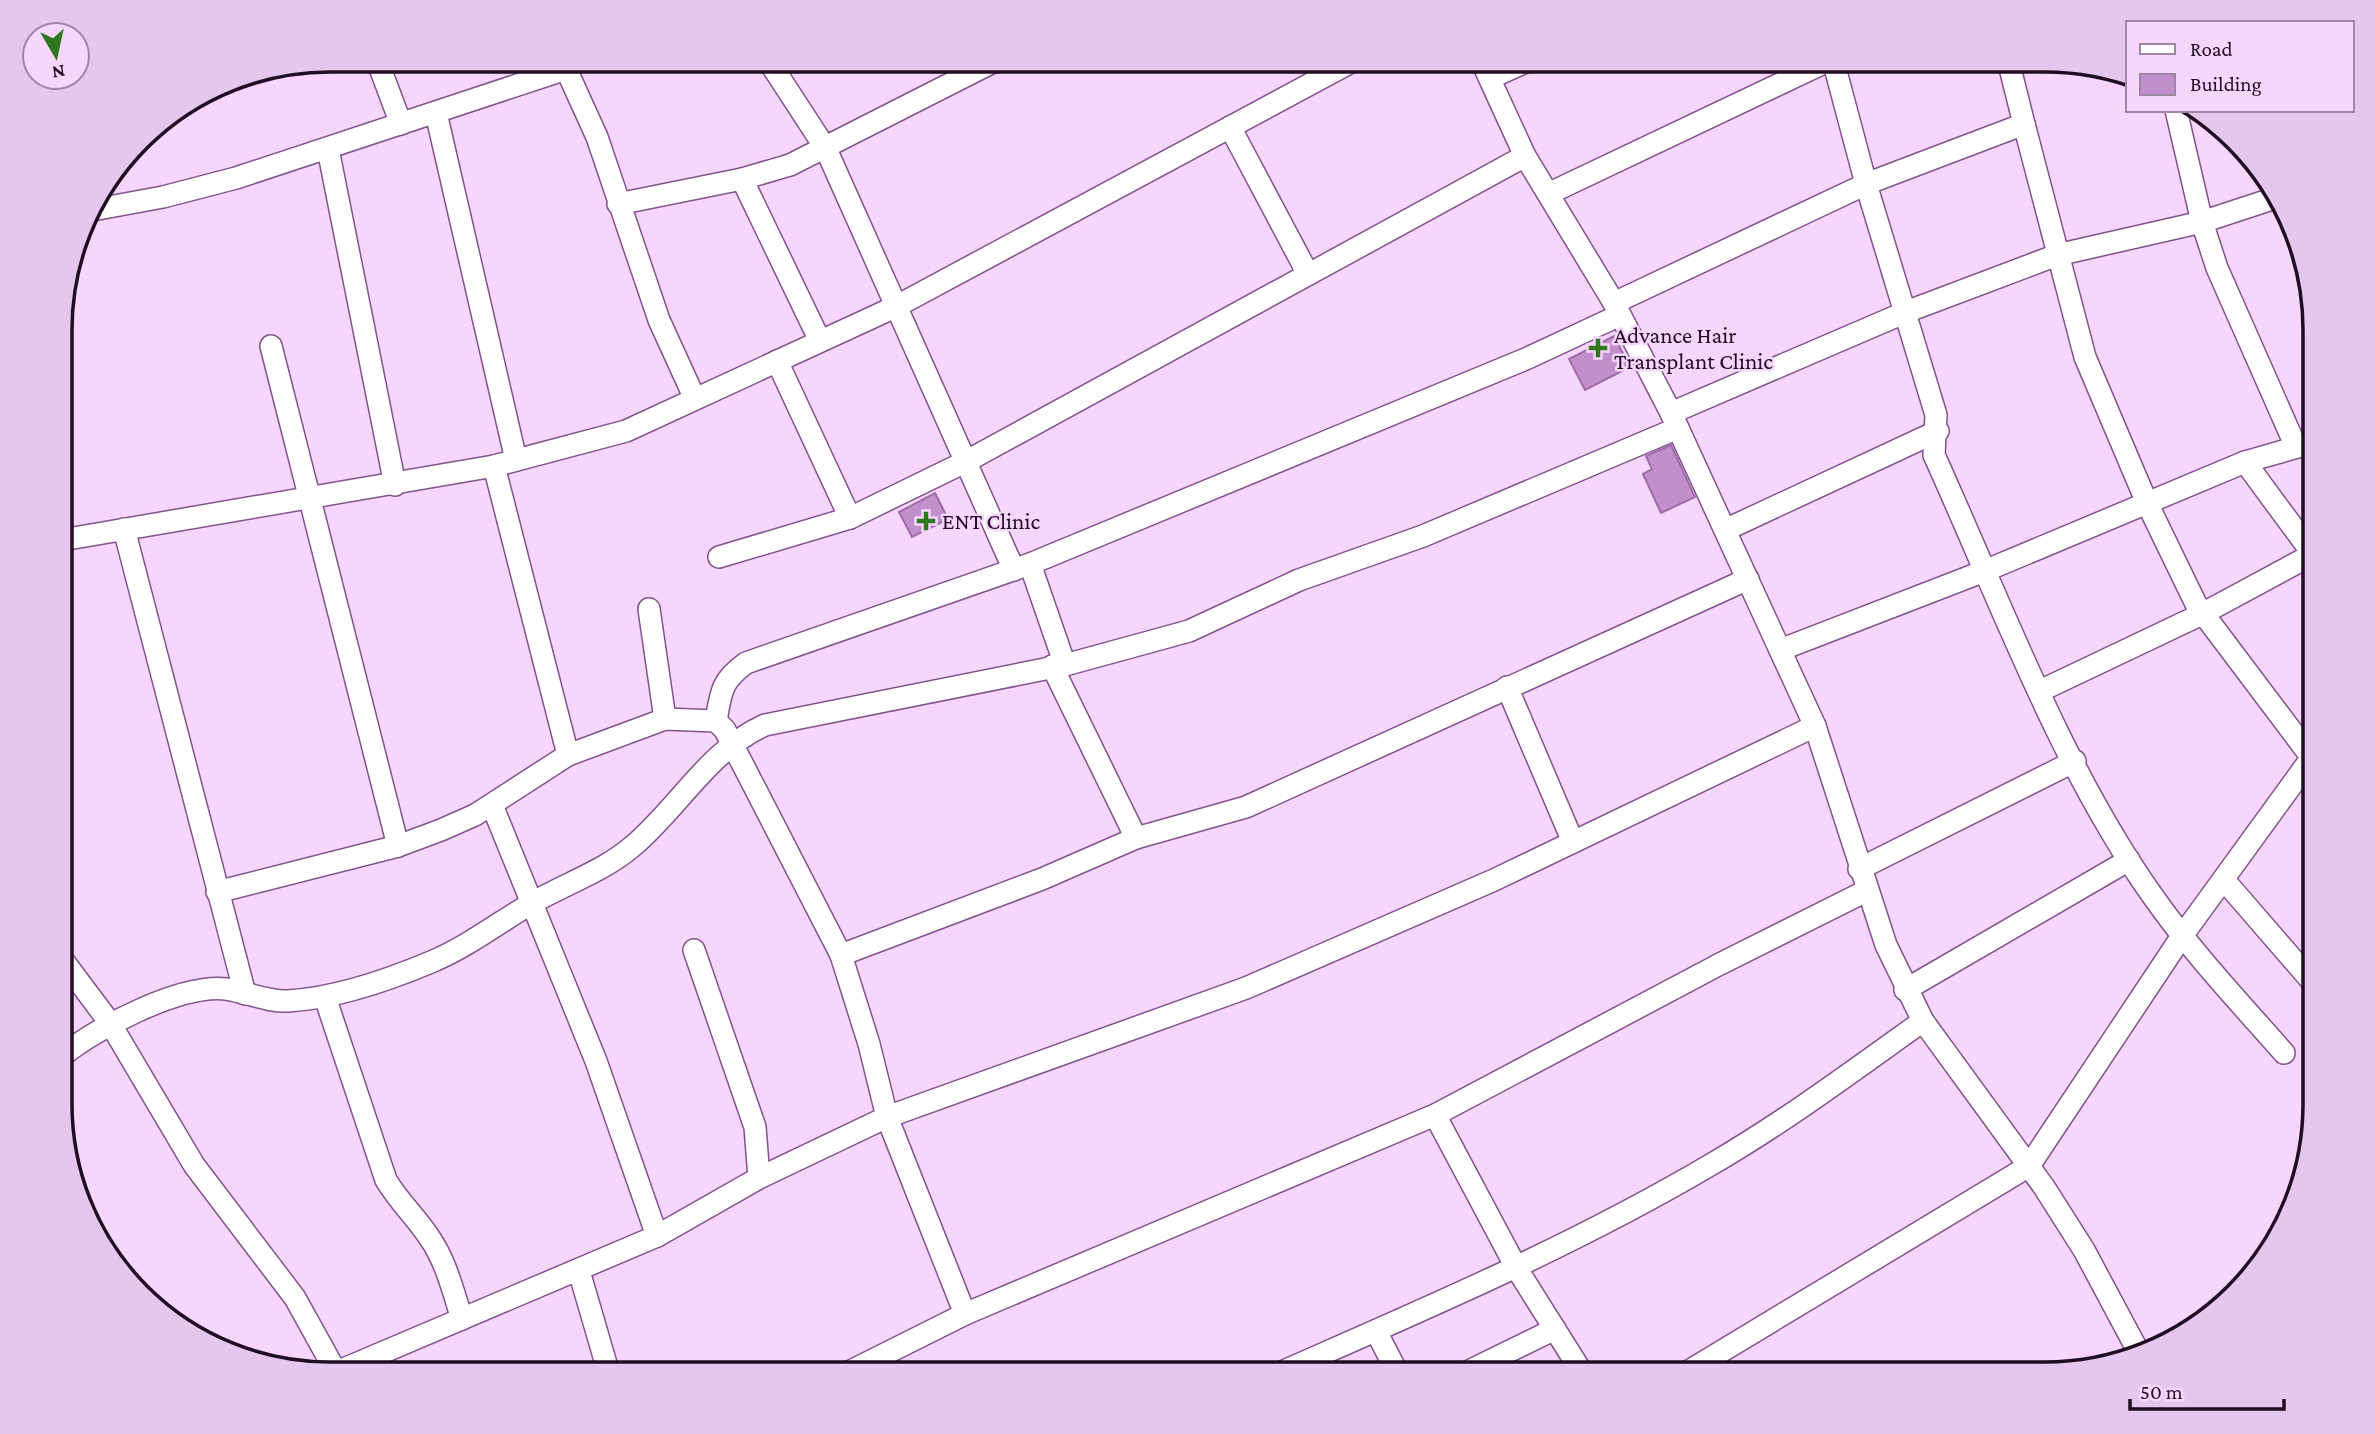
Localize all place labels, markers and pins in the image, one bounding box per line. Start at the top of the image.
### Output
place label: Advance Hair Transplant Clinic [1614,322,1773,374]
marker: Advance Hair Transplant Clinic [1588,338,1608,358]
place label: ENT Clinic [942,508,1040,534]
marker: ENT Clinic [916,511,936,531]

